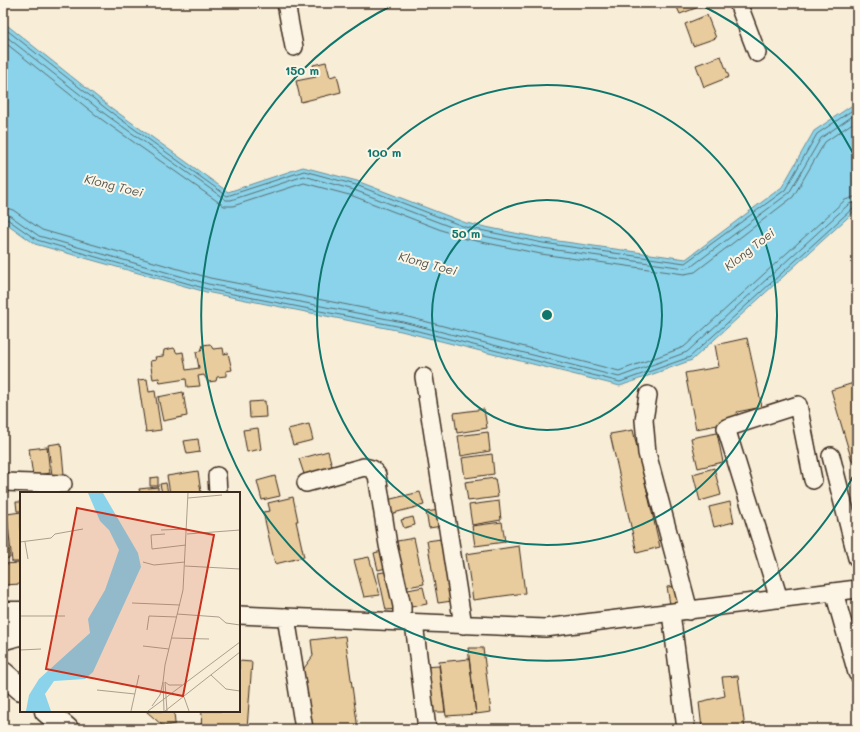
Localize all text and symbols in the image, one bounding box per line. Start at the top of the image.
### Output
text: 150 m [285,62,319,78]
text: 100 m [367,144,401,160]
water label: Klong Toei [83,170,145,200]
water label: Klong Toei [721,224,778,274]
text: 50 m [452,225,480,241]
water label: Klong Toei [397,248,459,279]
centre of rings [540,308,554,322]
inset map [20,492,240,712]

